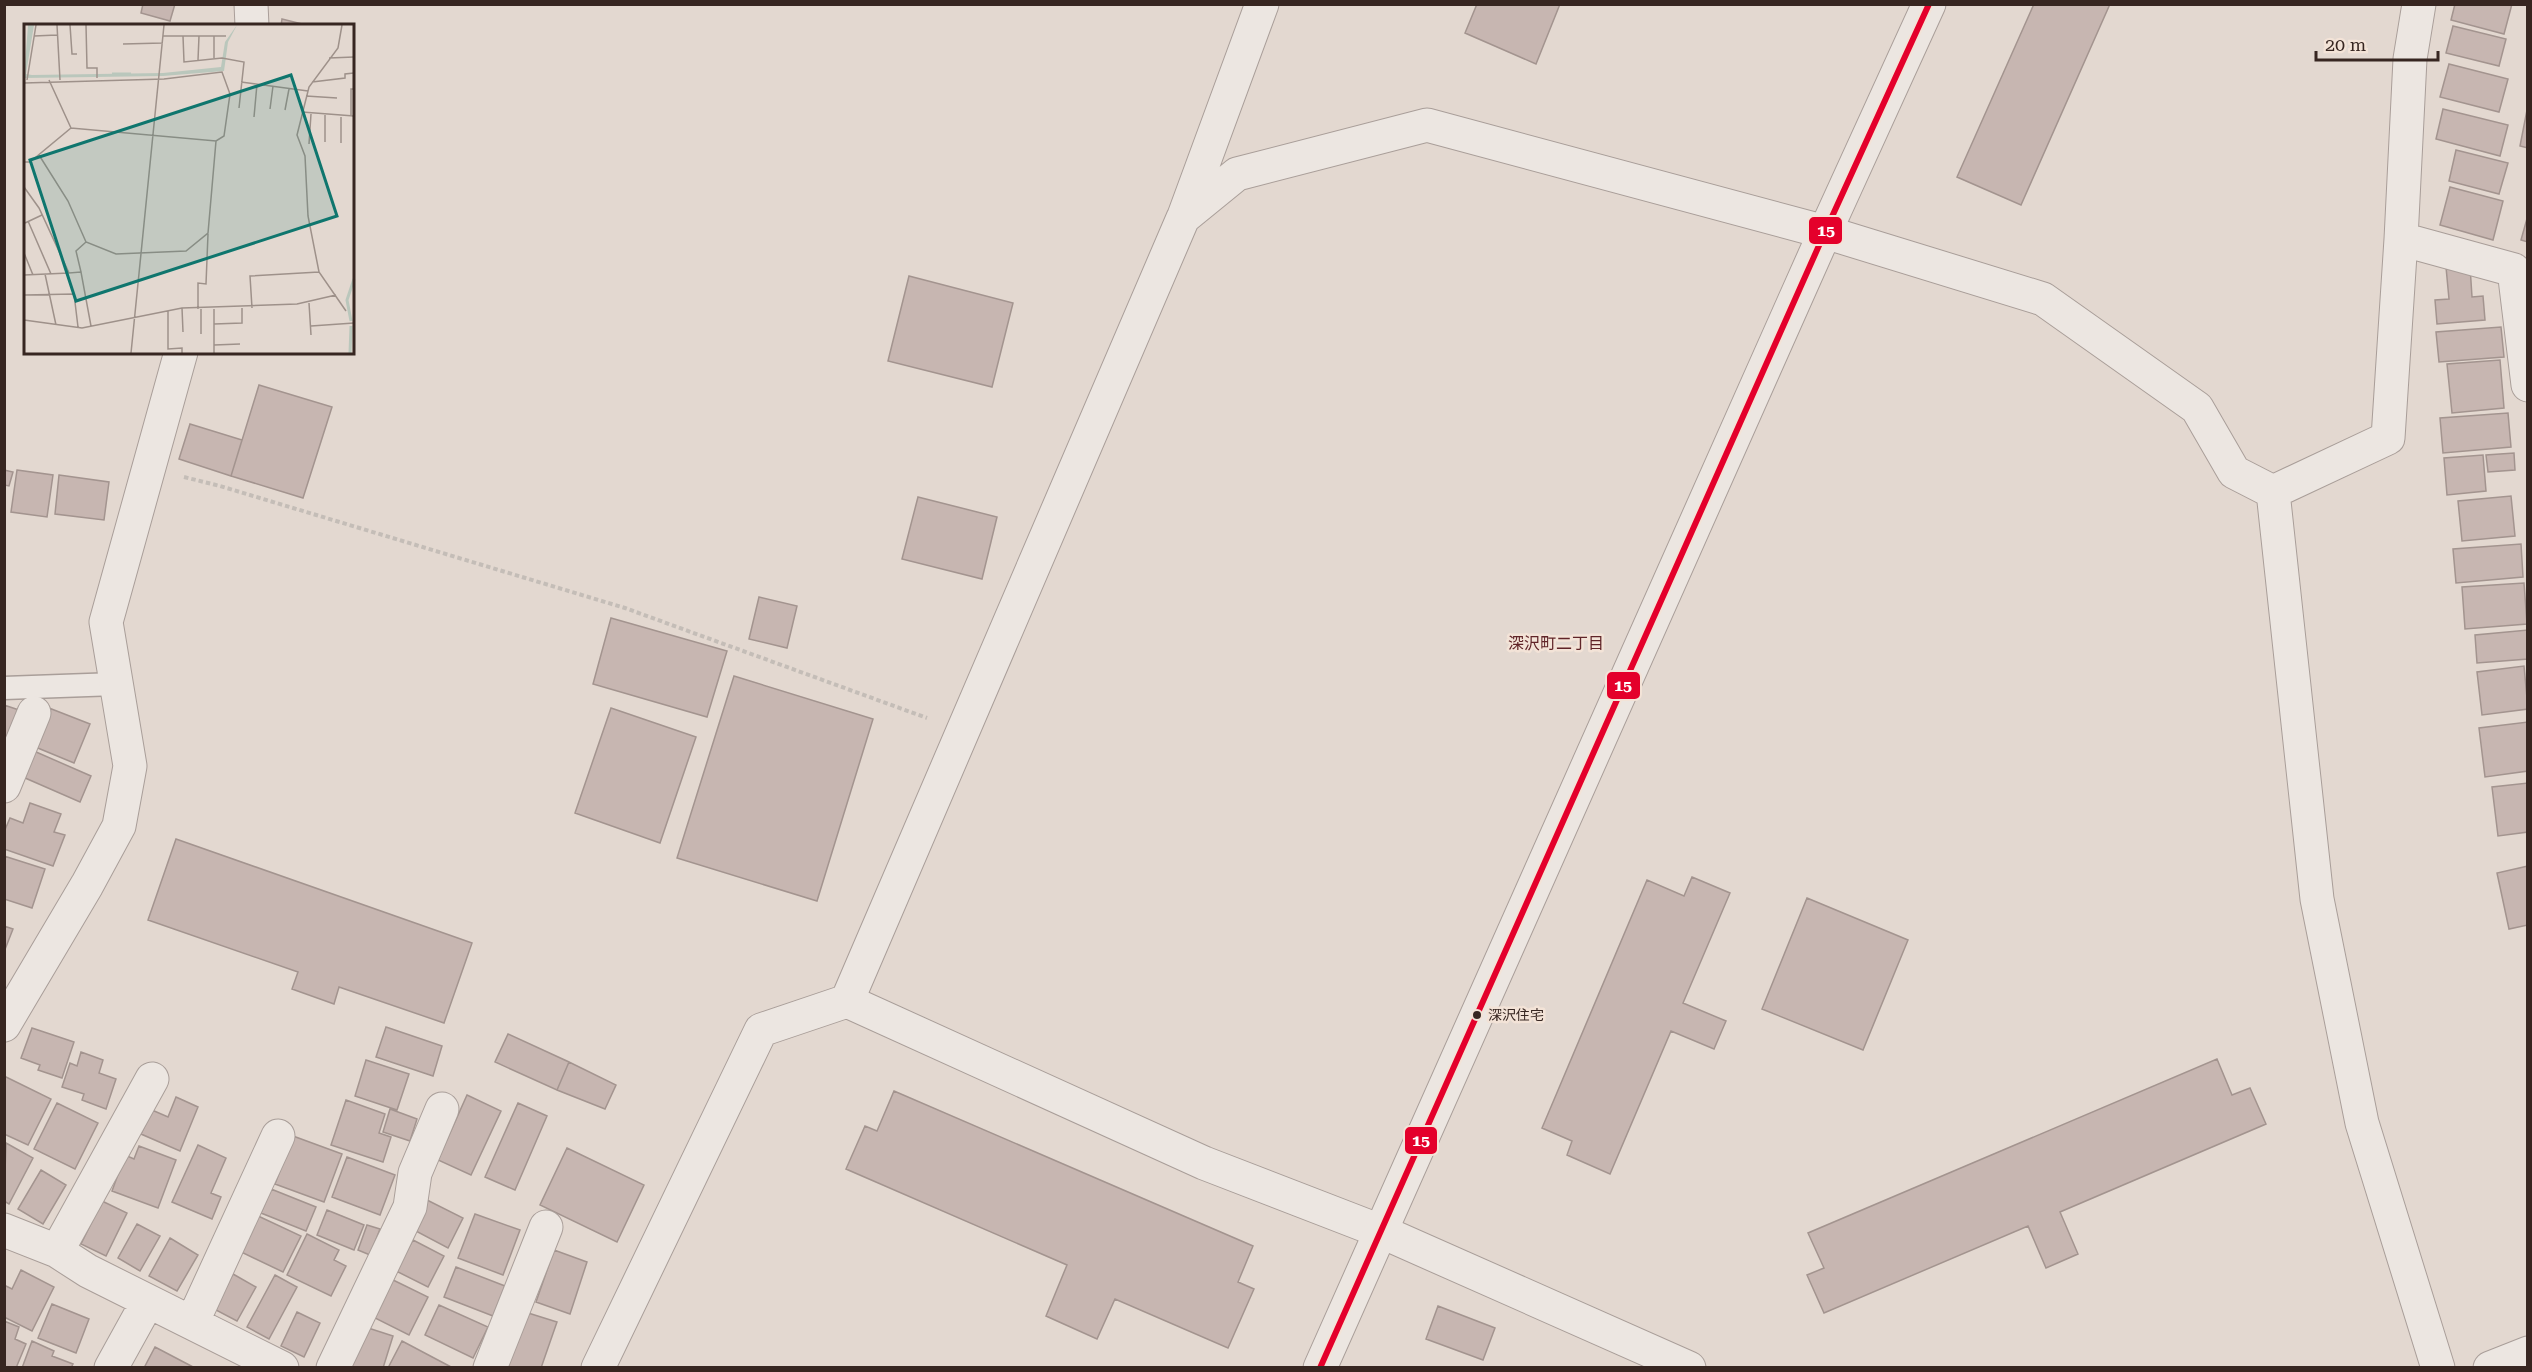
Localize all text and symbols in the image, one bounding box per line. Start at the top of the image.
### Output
inset map [24,24,354,354]
scale bar [2316,24,2438,62]
text: 20 m [2325,34,2366,55]
line badge: 15 [1808,216,1843,245]
text: 15 [1817,221,1835,240]
district label: 深沢町二丁目 [1508,634,1604,653]
line badge: 15 [1606,671,1641,700]
text: 15 [1614,676,1632,695]
place label: 深沢住宅 [1488,1007,1544,1023]
marker: 深沢住宅 [1471,1009,1483,1021]
line badge: 15 [1404,1126,1438,1155]
text: 15 [1412,1131,1430,1150]

